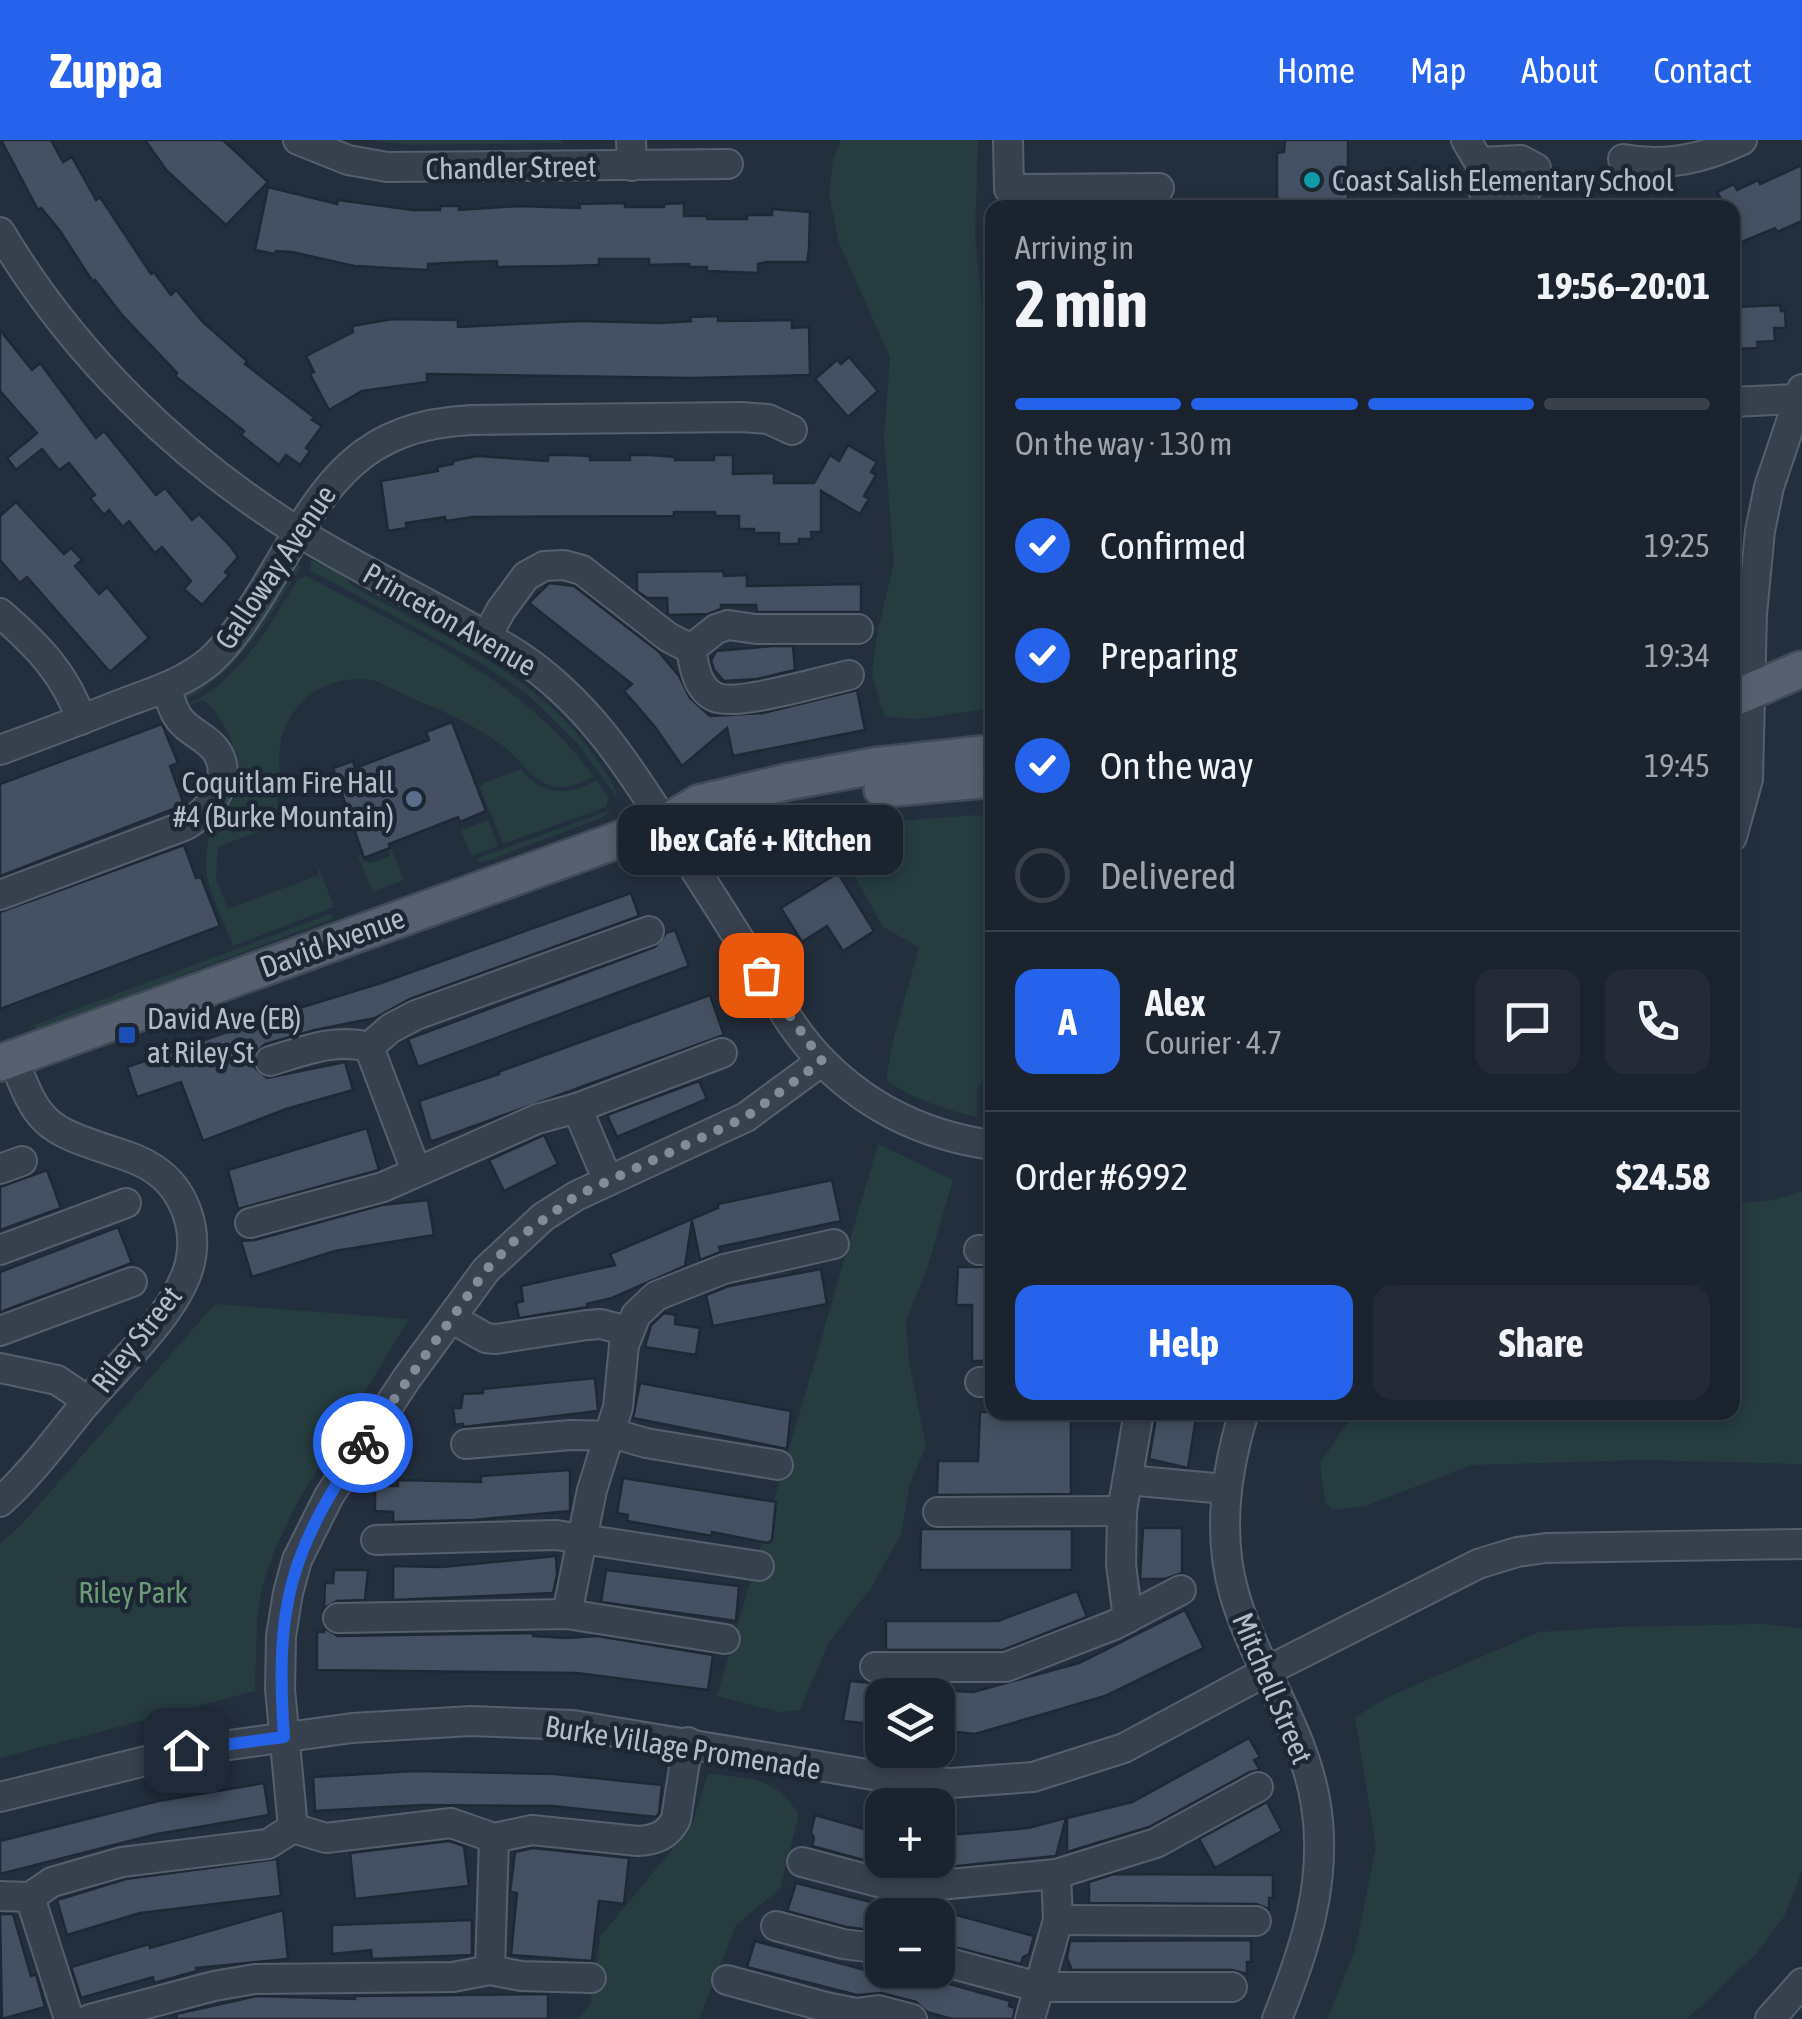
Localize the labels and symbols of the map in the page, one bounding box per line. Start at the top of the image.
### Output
street label: Chandler Street [425,149,597,185]
place label: Coast Salish Elementary School [1332,163,1674,197]
marker: Coast Salish Elementary School [1301,169,1323,191]
street label: Galloway Avenue [208,479,342,655]
street label: Princeton Avenue [358,556,542,682]
place label: Coquitlam Fire Hall #4 (Burke Mountain) [173,765,394,833]
marker: Coquitlam Fire Hall #4 (Burke Mountain) [403,788,425,810]
callout: Ibex Café + Kitchen [618,805,904,875]
street label: David Avenue [255,900,409,984]
pin [719,933,804,1018]
place label: David Ave (EB) at Riley St [147,1001,301,1069]
marker: David Ave (EB) at Riley St [116,1024,138,1046]
street label: Riley Street [84,1279,188,1399]
courier [313,1393,413,1493]
park label: Riley Park [78,1575,188,1609]
street label: Mitchell Street [1226,1608,1320,1768]
pin [144,1708,229,1793]
street label: Burke Village Promenade [543,1708,823,1786]

